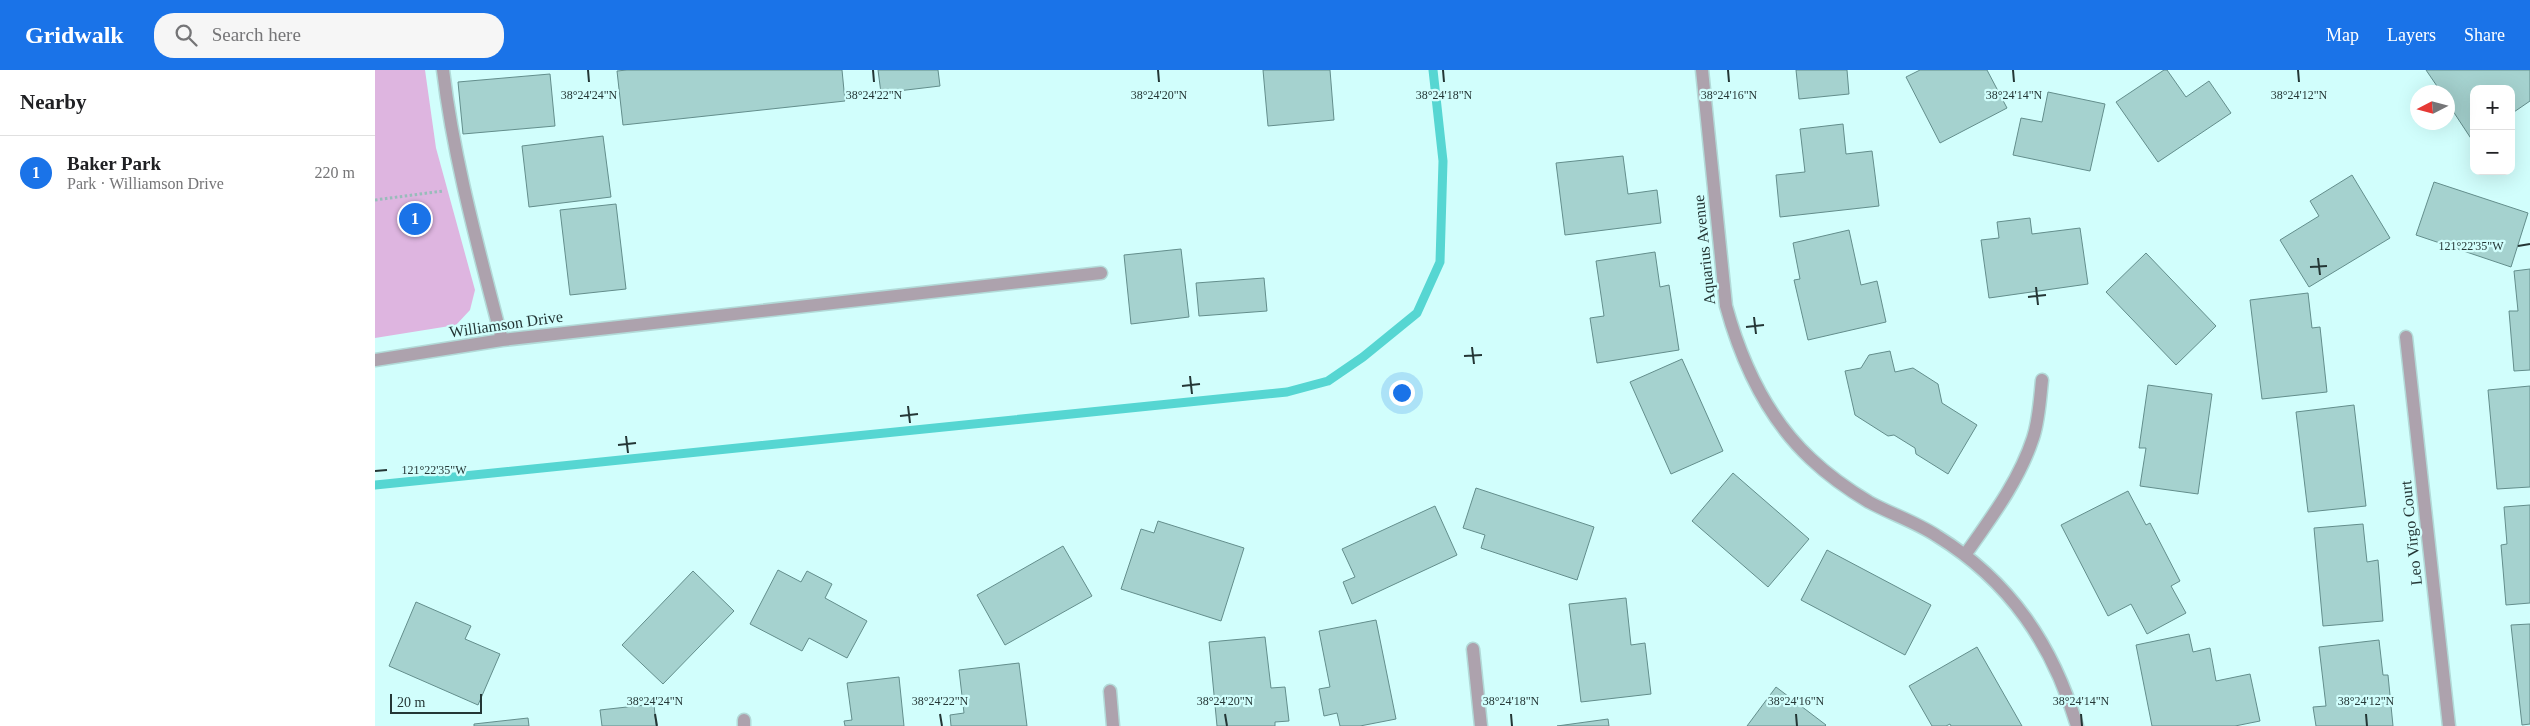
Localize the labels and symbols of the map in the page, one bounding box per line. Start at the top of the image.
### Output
north arrow [2410,85,2455,130]
text: 38°24'24"N [561,88,618,102]
text: 38°24'22"N [846,88,903,102]
text: 38°24'20"N [1131,88,1188,102]
text: 38°24'18"N [1416,88,1473,102]
text: 38°24'16"N [1701,88,1758,102]
text: 38°24'14"N [1986,88,2043,102]
text: 38°24'12"N [2271,88,2328,102]
street label: Aquarius Avenue [1690,194,1719,306]
pin: 1 [399,200,431,238]
text: 121°22'35"W [2438,239,2504,253]
street label: Williamson Drive [448,308,564,340]
your location [1389,380,1415,406]
text: 121°22'35"W [401,463,467,477]
street label: Leo Virgo Court [2397,479,2426,586]
scale bar [390,691,483,714]
text: 38°24'24"N [627,694,684,708]
text: 38°24'22"N [912,694,969,708]
text: 38°24'20"N [1197,694,1254,708]
text: 38°24'18"N [1483,694,1540,708]
text: 38°24'16"N [1768,694,1825,708]
text: 38°24'14"N [2053,694,2110,708]
text: 38°24'12"N [2338,694,2395,708]

